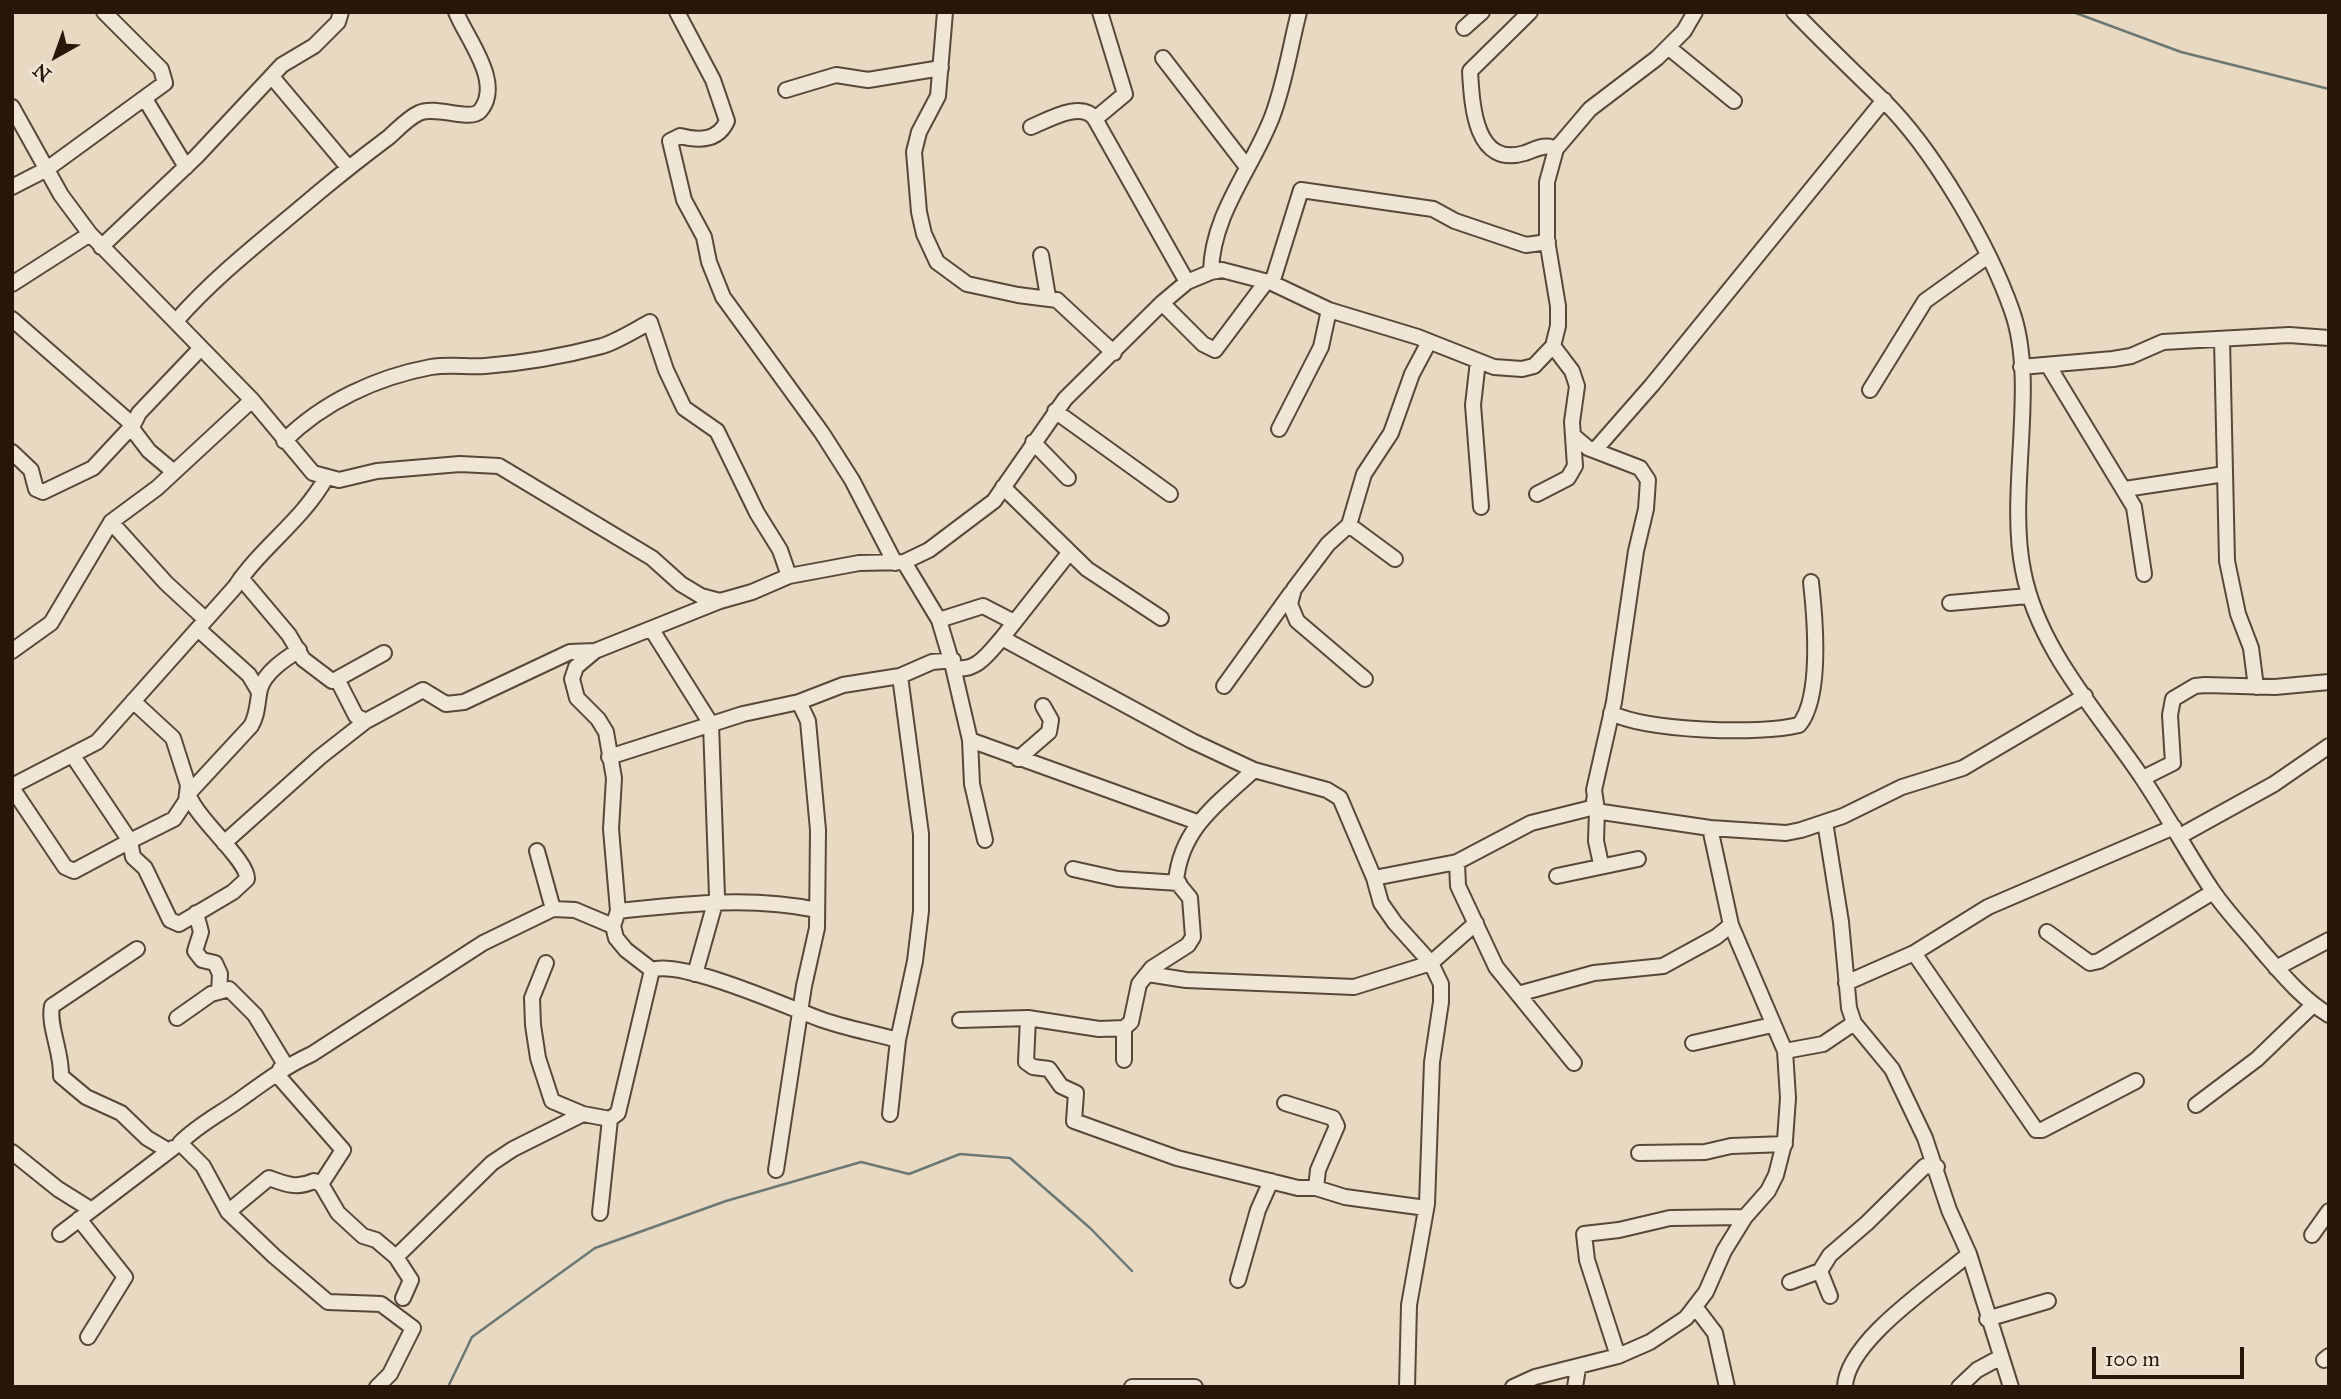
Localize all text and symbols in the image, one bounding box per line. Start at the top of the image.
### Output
north arrow [21,21,91,91]
text: N [29,58,56,86]
scale bar [2096,1332,2248,1376]
text: 100 m [2105,1346,2160,1372]

